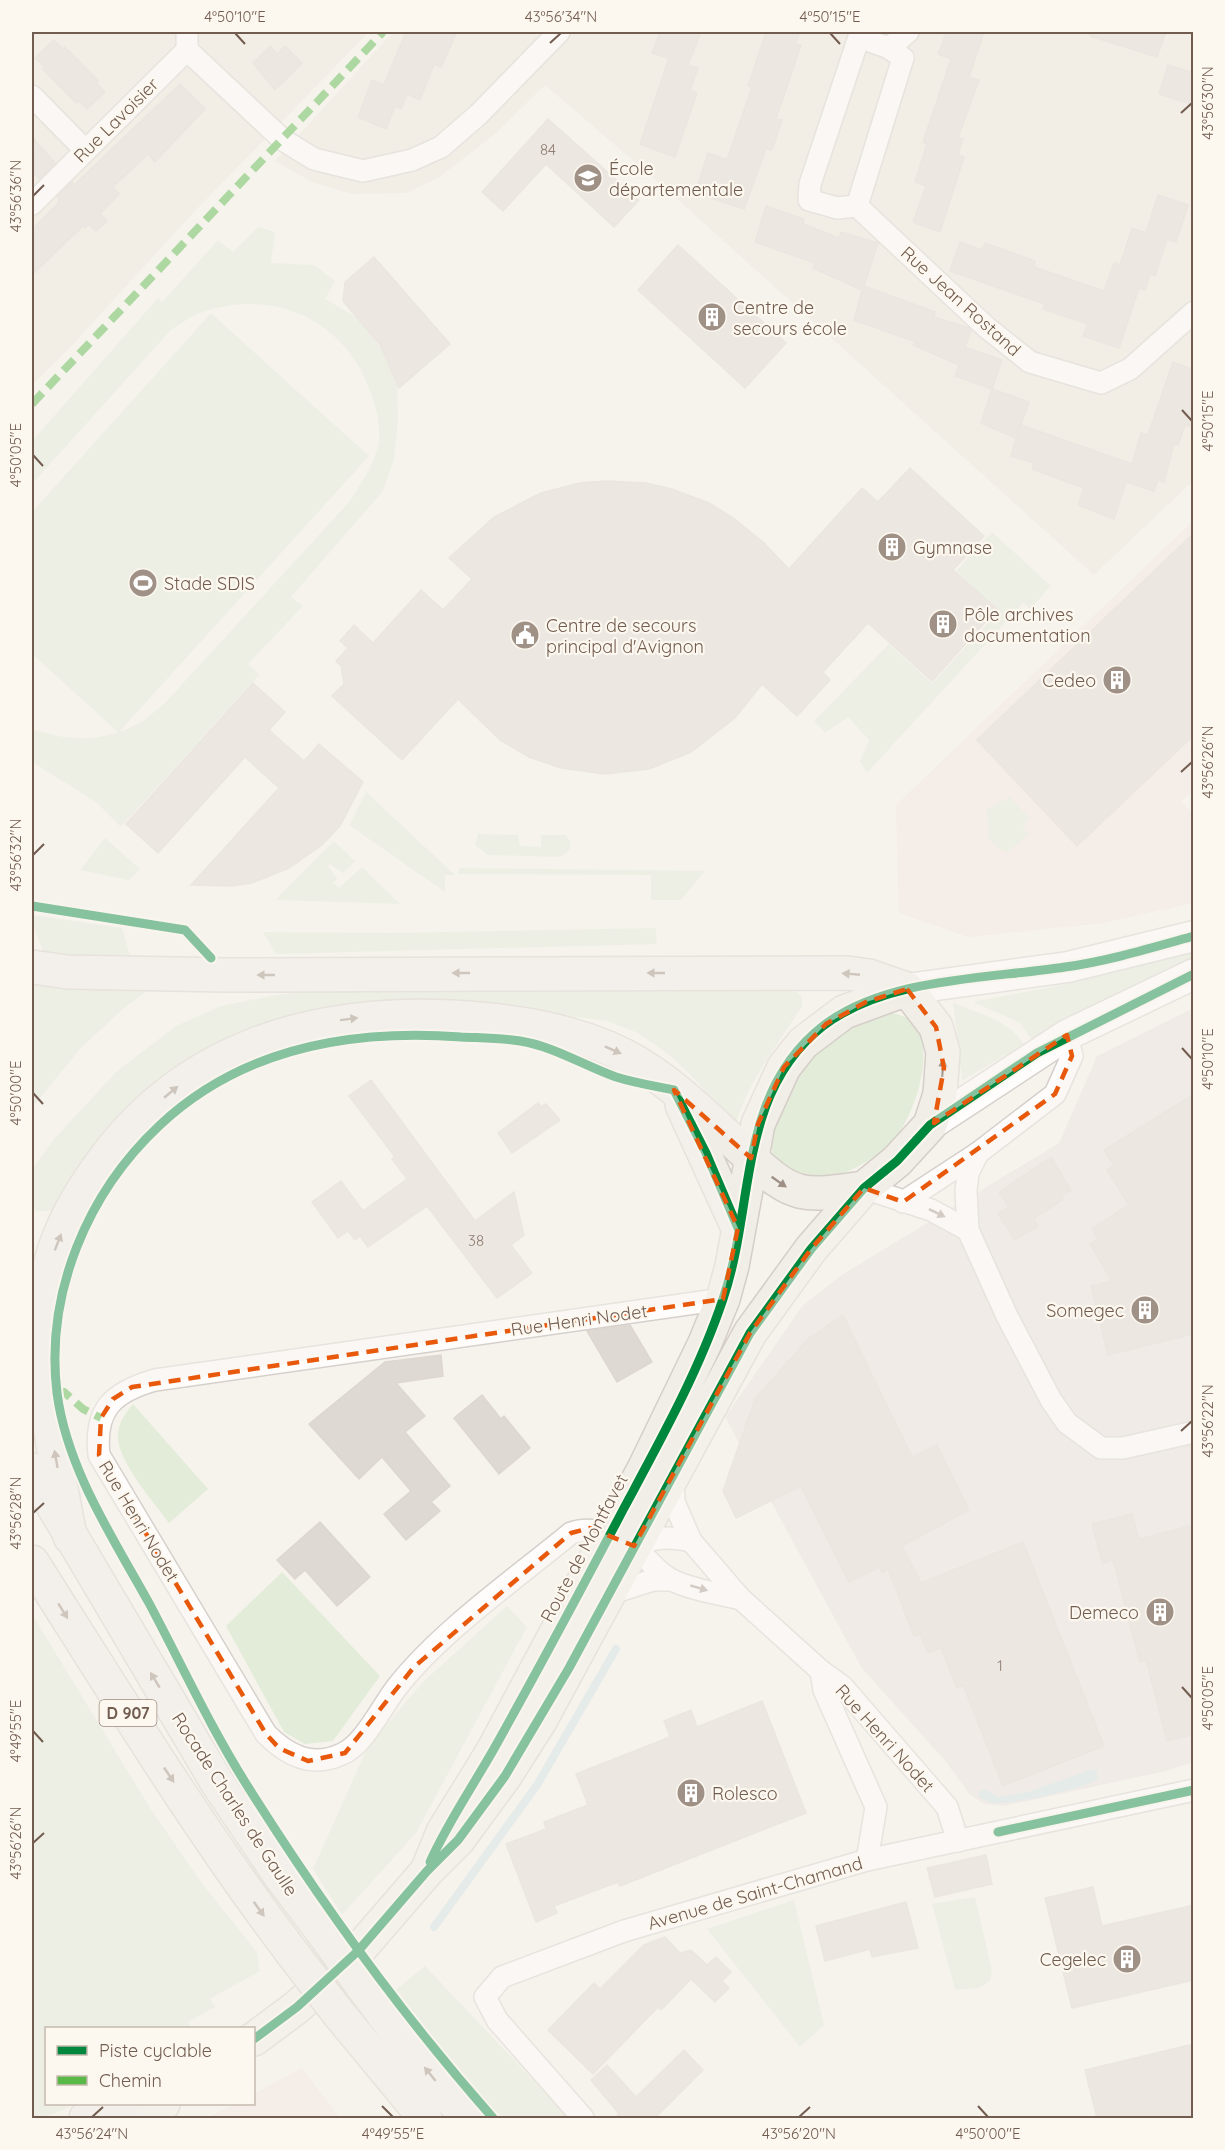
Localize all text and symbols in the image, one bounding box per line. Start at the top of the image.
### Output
text: 4°50'10"E [204,7,266,26]
text: 43°56'34"N [525,7,597,26]
text: 4°50'15"E [800,7,860,26]
text: 43°56'30"N [1198,66,1217,140]
street label: Rue Lavoisier [69,73,163,167]
house number: 84 [540,140,556,159]
place label: École départementale [609,157,743,201]
text: 43°56'36"N [6,160,25,232]
school or university icon: École départementale [572,162,604,194]
street label: Rue Jean Rostand [896,241,1026,361]
place label: Centre de secours école [733,296,847,340]
building icon: Centre de secours école [696,301,728,333]
text: 4°50'15"E [1198,391,1217,451]
text: 4°50'05"E [6,423,25,487]
building icon: Gymnase [876,531,908,563]
place label: Gymnase [913,536,992,559]
sports icon: Stade SDIS [127,567,159,599]
place label: Stade SDIS [164,572,255,595]
place label: Pôle archives documentation [964,603,1091,647]
building icon: Pôle archives documentation [927,608,959,640]
place label: Centre de secours principal d'Avignon [546,614,704,658]
public building icon: Centre de secours principal d'Avignon [509,619,541,651]
building icon: Cedeo [1101,664,1133,696]
place label: Cedeo [1042,669,1096,692]
text: 43°56'26"N [1198,726,1217,798]
text: 43°56'32"N [6,819,25,891]
one-way arrow [451,968,470,978]
one-way arrow [646,969,665,978]
one-way arrow [841,969,860,979]
one-way arrow [256,970,275,980]
one-way arrow [339,1015,358,1024]
text: 4°50'10"E [1198,1028,1217,1090]
one-way arrow [604,1045,622,1055]
one-way arrow [938,1059,947,1078]
text: 4°50'00"E [6,1061,25,1126]
one-way arrow [163,1086,178,1099]
one-way arrow [770,1176,786,1188]
one-way arrow [928,1209,945,1218]
house number: 38 [468,1231,484,1250]
one-way arrow [54,1233,63,1251]
building icon: Somegec [1129,1294,1161,1326]
street label: Rue Henri Nodet [509,1299,649,1341]
place label: Somegec [1046,1299,1124,1322]
text: 43°56'22"N [1198,1384,1217,1458]
one-way arrow [51,1449,60,1468]
street label: Rue Henri Nodet [94,1456,184,1586]
street label: Route de Montfavet [535,1470,633,1626]
text: 43°56'28"N [6,1477,25,1549]
one-way arrow [690,1583,708,1593]
building icon: Demeco [1144,1596,1176,1628]
place label: Demeco [1069,1601,1139,1624]
one-way arrow [57,1603,68,1619]
house number: 1 [997,1656,1003,1675]
text: 4°50'05"E [1198,1666,1217,1730]
one-way arrow [150,1672,161,1688]
street label: Rue Henri Nodet [830,1679,940,1797]
text: 4°49'55"E [6,1700,25,1762]
road number: D 907 [100,1700,156,1726]
street label: Rocade Charles de Gaulle [167,1708,303,1900]
one-way arrow [163,1766,175,1782]
building icon: Rolesco [675,1777,707,1809]
place label: Rolesco [712,1782,778,1805]
text: 43°56'26"N [6,1807,25,1879]
street label: Avenue de Saint-Chamand [645,1851,865,1935]
one-way arrow [253,1901,265,1917]
building icon: Cegelec [1111,1943,1143,1975]
place label: Cegelec [1040,1948,1106,1971]
legend [45,2027,255,2105]
text: Piste cyclable [99,2039,212,2062]
one-way arrow [424,2066,436,2081]
text: Chemin [99,2069,162,2092]
text: 43°56'24"N [56,2124,128,2143]
text: 4°49'55"E [362,2124,424,2143]
text: 43°56'20"N [762,2124,836,2143]
text: 4°50'00"E [956,2124,1021,2143]

